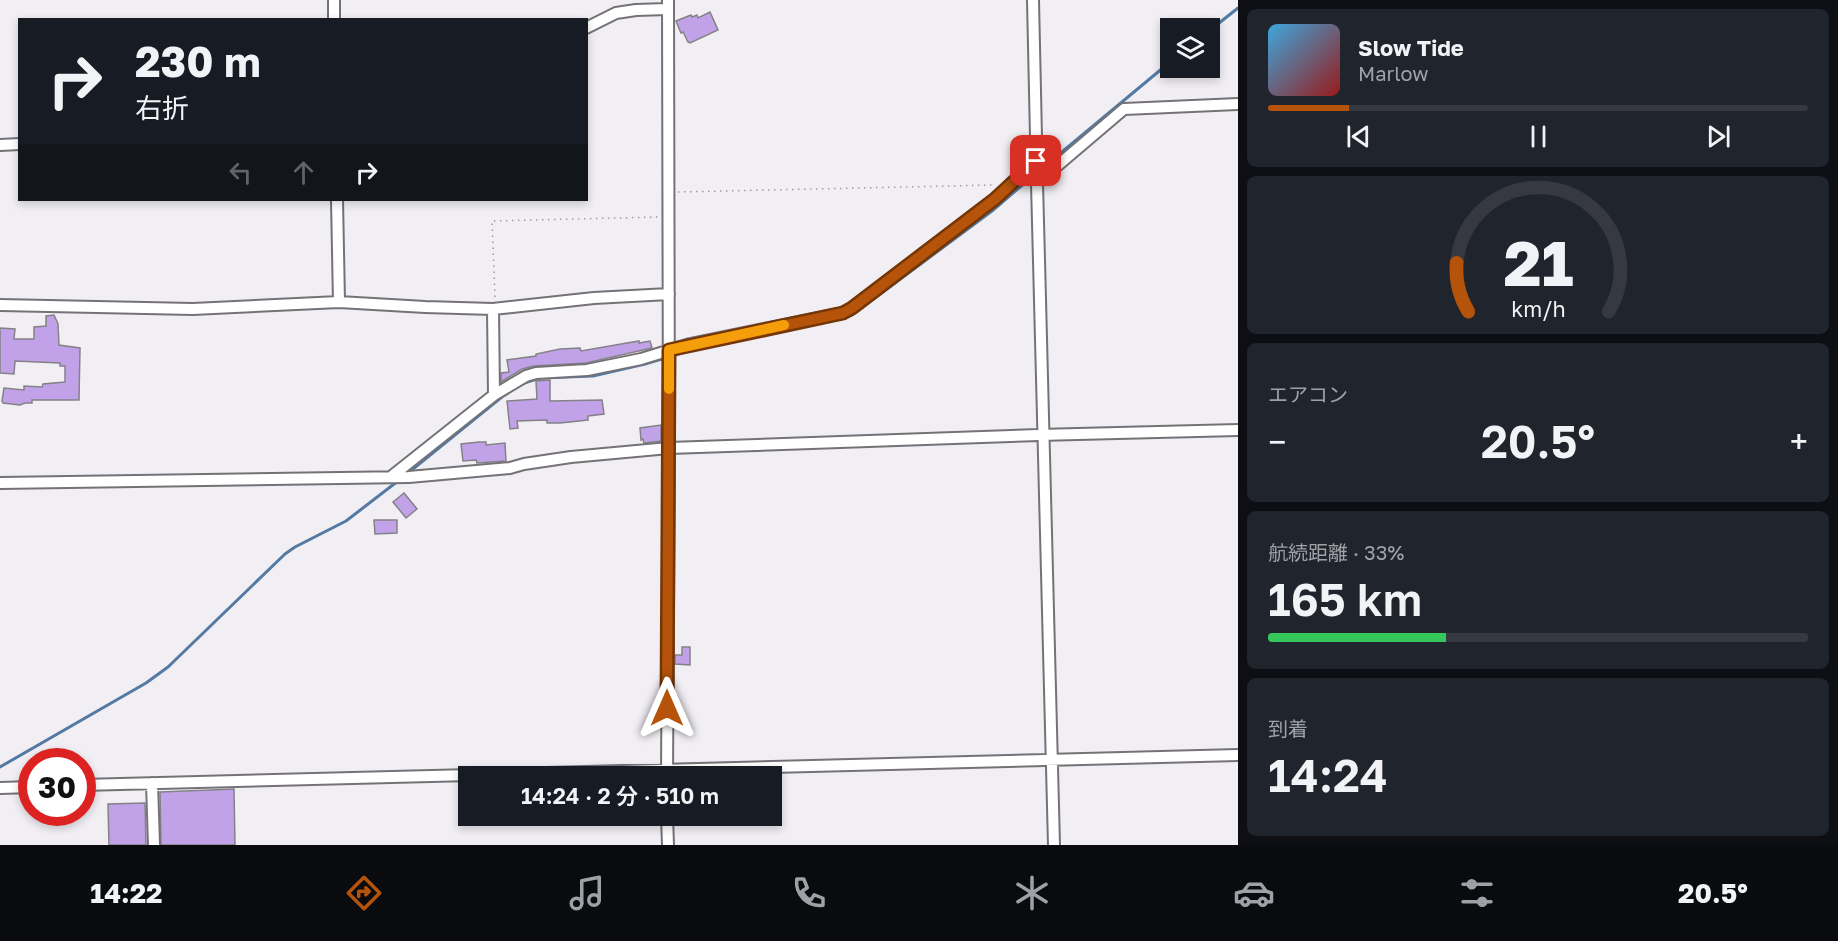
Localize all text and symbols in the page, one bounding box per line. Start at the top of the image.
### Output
map controls [1160,18,1220,78]
button: layers [1160,18,1220,78]
text: Slow Tide [1358,34,1464,61]
text: 230 m [135,36,261,86]
icon: right [36,42,114,120]
text: Marlow [1358,61,1429,85]
text: 右折 [135,92,189,124]
icon: previous [1342,120,1375,153]
icon: pause [1522,120,1555,153]
icon: next [1702,120,1735,153]
pin [1010,135,1061,186]
icon: arrive [1019,144,1052,177]
icon: left [224,156,257,189]
icon: ahead [287,156,320,189]
icon: right [350,156,383,189]
text: 21 [1503,225,1573,300]
text: km/h [1511,297,1565,323]
text: エアコン [1268,382,1348,406]
text: 20.5° [1481,414,1595,468]
text: − [1268,422,1286,461]
text: + [1790,422,1808,461]
text: 航続距離 · 33% [1268,540,1404,564]
text: 165 km [1268,572,1422,626]
position arrow [635,676,699,740]
text: 到着 [1268,716,1308,740]
speed limit sign: 30 [18,748,96,826]
text: 14:24 [1268,748,1388,802]
text: 14:24 · 2 分 · 510 m [521,782,719,809]
icon: directions [343,872,385,914]
icon: music [566,872,608,914]
icon: phone [788,872,830,914]
icon: climate [1011,872,1053,914]
icon: car [1233,872,1275,914]
icon: filters [1456,872,1498,914]
text: 14:22 [90,877,163,909]
text: 20.5° [1678,877,1748,909]

